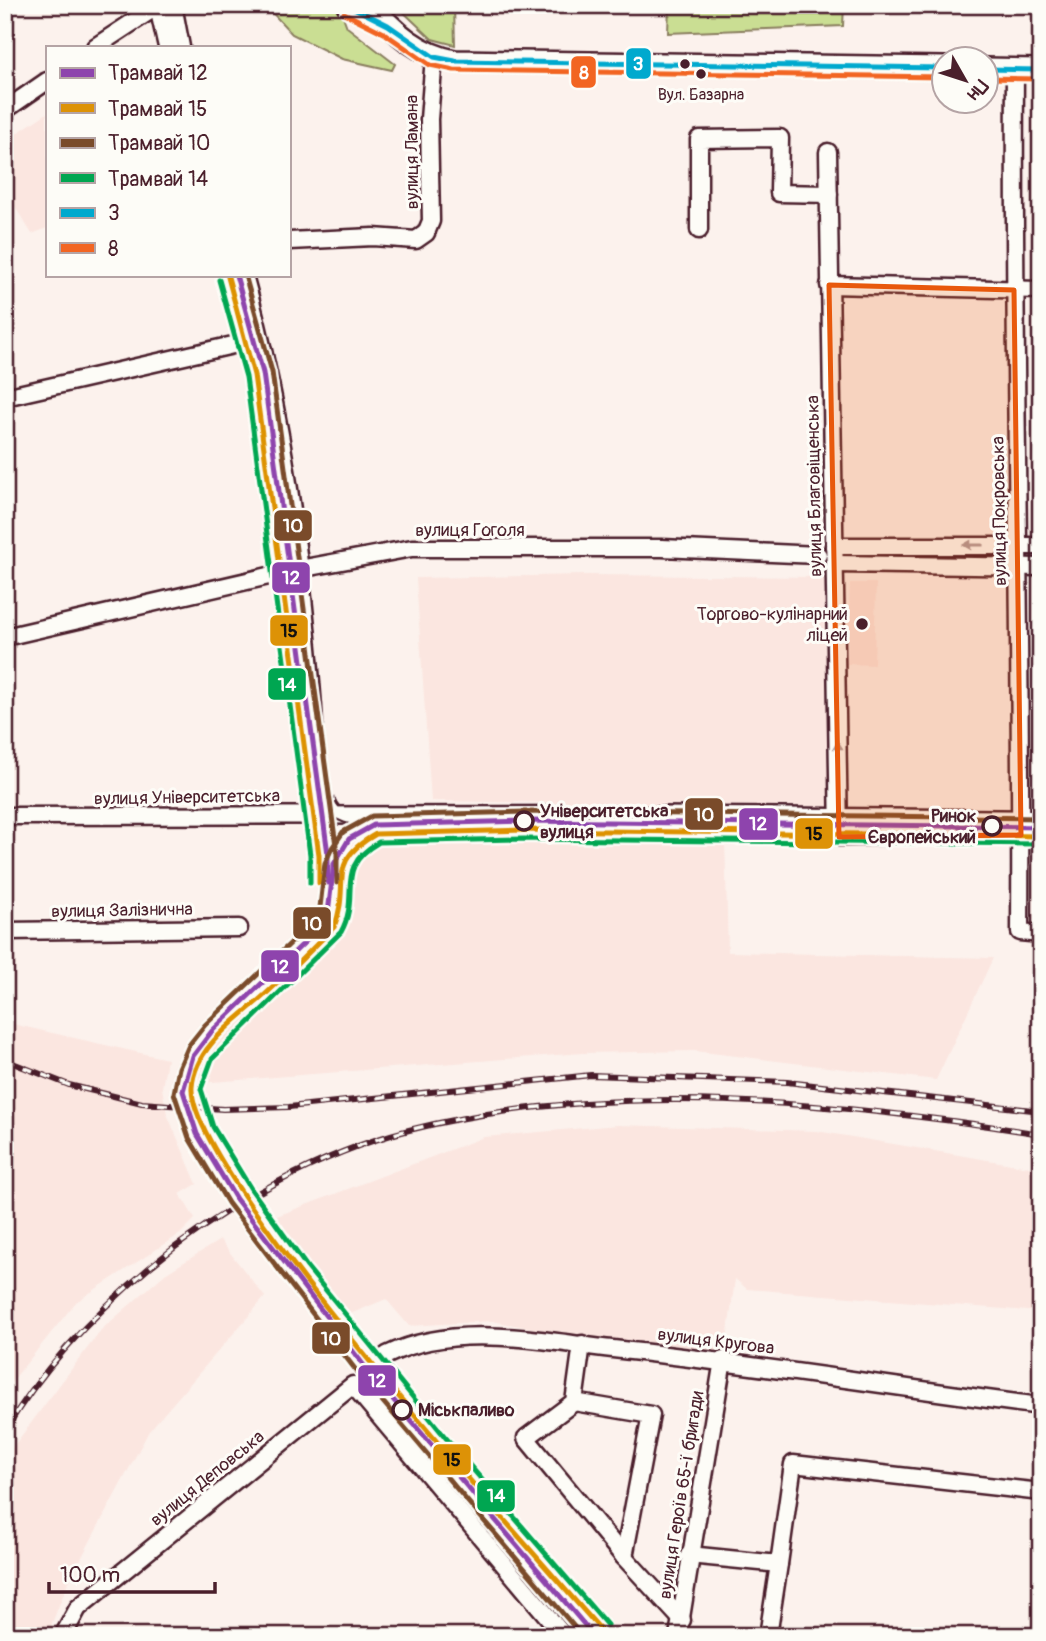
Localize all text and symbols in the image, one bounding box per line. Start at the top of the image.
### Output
legend [46,46,290,276]
north arrow [930,46,1000,116]
line badge: 3 [625,47,652,80]
text: 3 [633,52,643,76]
line badge: 8 [570,55,597,89]
unlabelled marker [678,57,692,71]
text: Трамвай 12 [108,60,208,87]
text: 8 [579,61,589,85]
marker: Вул. Базарна [694,67,708,81]
text: Пн [962,74,993,106]
place label: Вул. Базарна [658,85,744,105]
street label: вулиця Ламана [401,95,424,209]
text: Трамвай 15 [108,96,208,123]
text: Трамвай 10 [108,130,210,157]
text: Трамвай 14 [108,166,208,193]
text: 3 [108,200,120,227]
text: 8 [108,236,119,263]
street label: вулиця Благовіщенська [801,395,828,577]
street label: вулиця Покровська [987,436,1012,586]
line badge: 10 [273,509,313,542]
text: 10 [283,514,303,538]
street label: вулиця Гоголя [415,519,525,542]
one-way arrow [961,539,983,551]
line badge: 12 [271,561,311,594]
text: 12 [282,566,300,590]
place label: Торгово-кулінарний ліцей [697,603,848,647]
line badge: 15 [269,614,309,647]
marker: Торгово-кулінарний ліцей [854,616,870,632]
text: 15 [280,619,298,643]
line badge: 14 [267,667,307,701]
text: 14 [278,673,296,697]
one-way arrow [832,740,844,762]
street label: вулиця Університетська [94,784,280,811]
line badge: 10 [684,797,724,831]
place label: Університетська вулиця [540,800,669,844]
text: 10 [694,803,714,827]
place label: Ринок Європейський [868,805,976,849]
line badge: 12 [738,807,779,841]
marker: Університетська вулиця [514,811,534,831]
text: 12 [749,812,767,836]
marker: Ринок Європейський [982,816,1002,836]
line badge: 15 [794,817,834,850]
text: 15 [805,822,823,846]
street label: вулиця Залізнична [51,898,193,923]
line badge: 10 [292,906,332,940]
text: 10 [302,912,322,936]
line badge: 12 [260,949,300,983]
text: 12 [271,955,289,979]
line badge: 10 [311,1321,351,1355]
street label: вулиця Кругова [656,1323,776,1360]
text: 10 [321,1327,341,1351]
line badge: 12 [357,1364,397,1397]
text: 12 [368,1369,386,1393]
street label: вулиця Героїв 65-ї бригади [654,1389,709,1601]
place label: Міськпаливо [418,1399,515,1422]
marker: Міськпаливо [392,1400,412,1420]
street label: вулиця Деповська [146,1425,269,1531]
line badge: 15 [432,1443,472,1476]
text: 15 [443,1448,461,1472]
line badge: 14 [476,1479,516,1513]
text: 14 [487,1484,505,1508]
scale bar [49,1550,215,1594]
text: 100 m [60,1562,120,1589]

